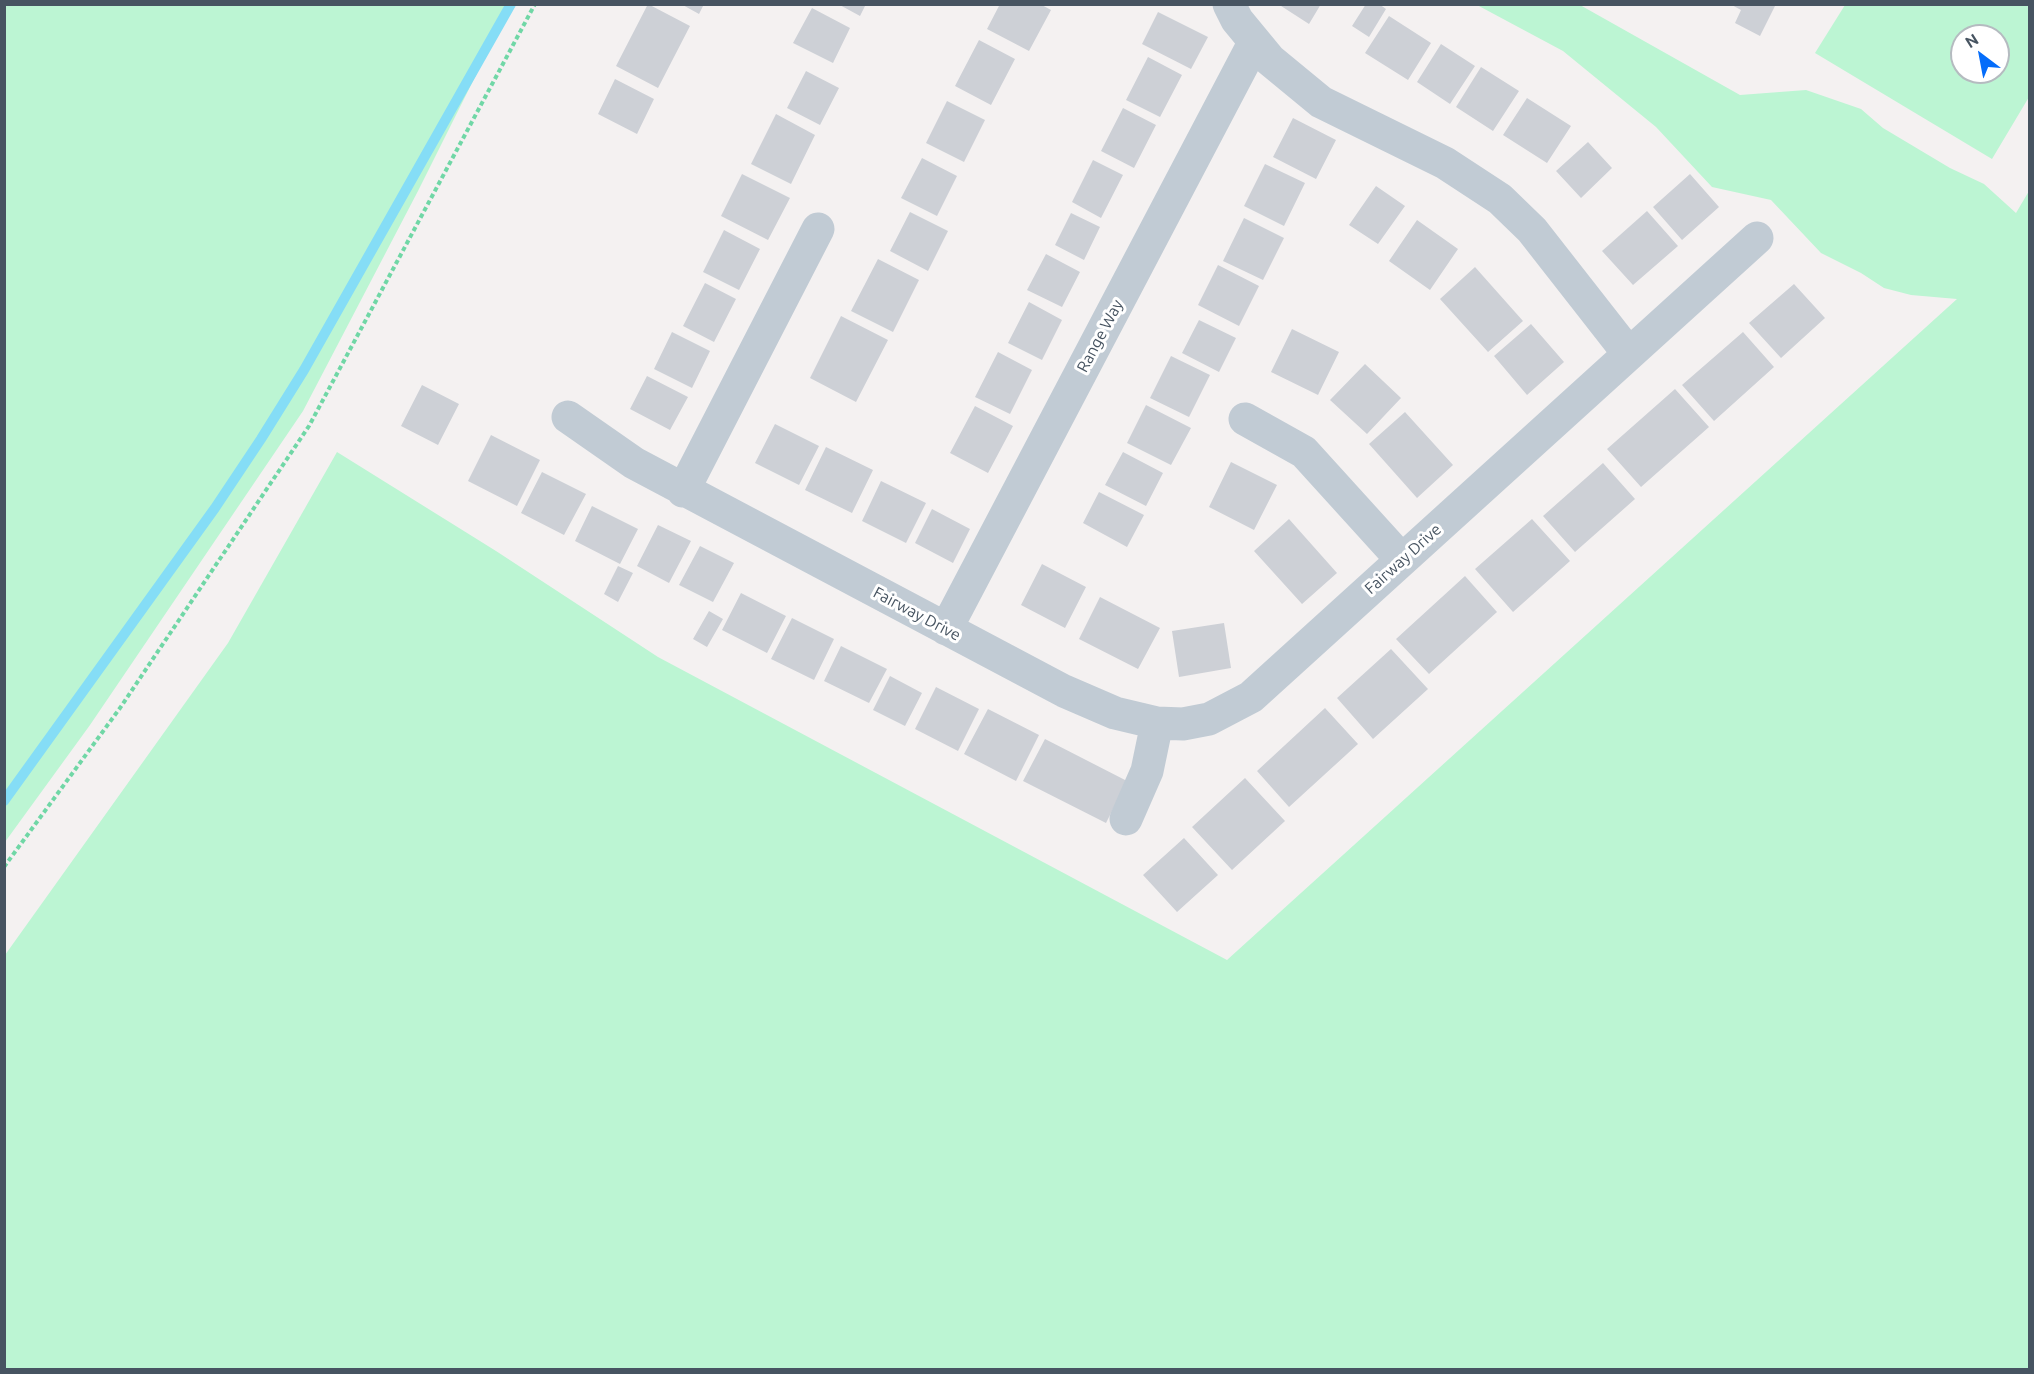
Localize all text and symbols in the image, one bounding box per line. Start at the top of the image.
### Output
north arrow [1950,24,2010,84]
text: N [1962,30,1981,51]
street label: Range Way [1073,296,1127,376]
street label: Fairway Drive [1361,520,1445,598]
street label: Fairway Drive [870,583,964,645]

